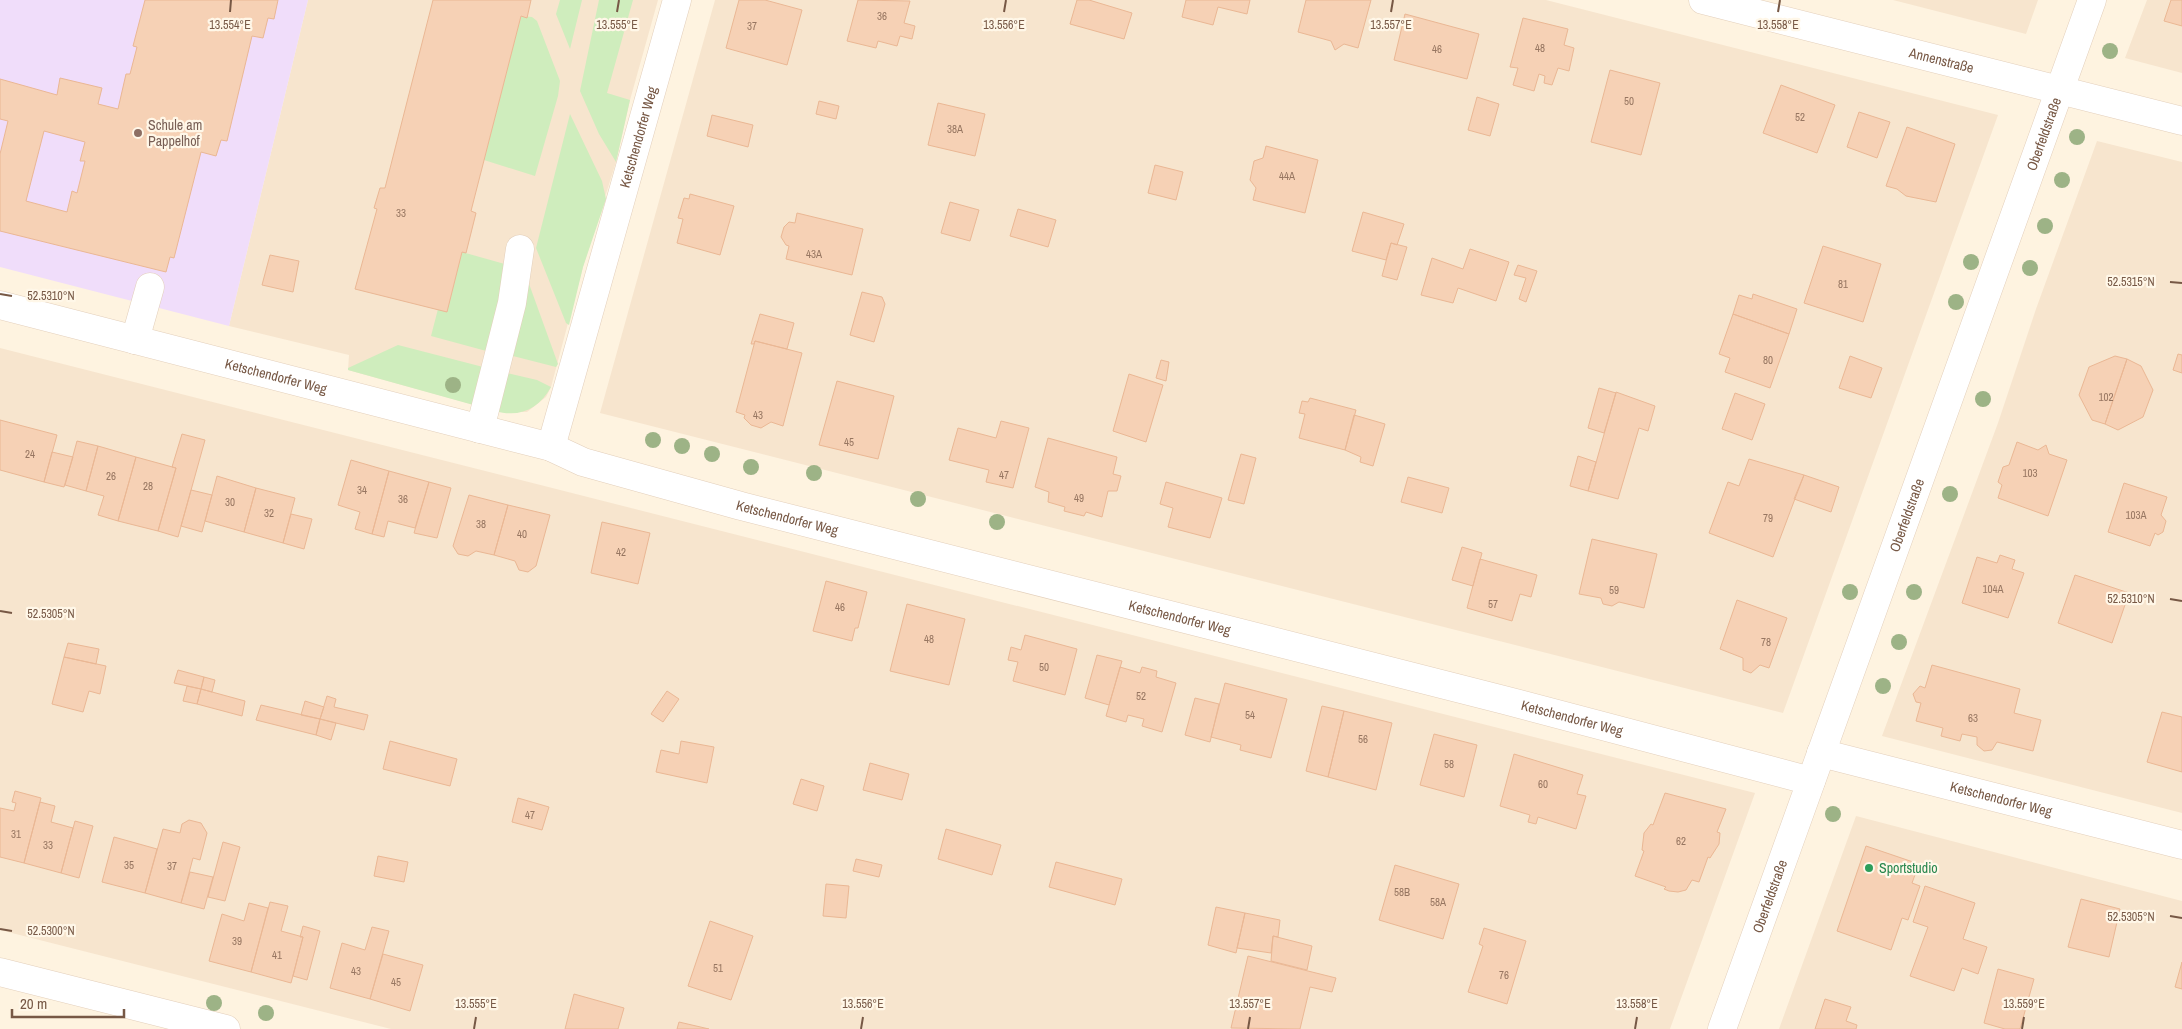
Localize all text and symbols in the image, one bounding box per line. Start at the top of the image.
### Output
house number: 36 [877,9,887,23]
text: 13.554°E [209,17,251,33]
text: 13.555°E [596,17,638,33]
text: 13.556°E [983,17,1025,33]
text: 13.557°E [1370,17,1412,33]
text: 13.558°E [1757,17,1799,33]
house number: 37 [747,19,757,33]
house number: 48 [1535,41,1545,55]
house number: 46 [1432,42,1442,56]
street label: Annenstraße [1906,43,1976,77]
street label: Ketschendorfer Weg [616,84,661,190]
house number: 50 [1624,94,1634,108]
street label: Oberfeldstraße [2022,95,2065,173]
house number: 52 [1795,110,1805,124]
place label: Schule am Pappelhof [148,116,202,150]
house number: 38A [947,122,964,136]
marker: Schule am Pappelhof [132,127,144,139]
house number: 44A [1279,169,1296,183]
house number: 33 [396,206,406,220]
house number: 43A [806,247,823,261]
text: 52.5315°N [2107,274,2155,290]
house number: 81 [1838,277,1848,291]
text: 52.5310°N [27,288,75,304]
house number: 80 [1763,353,1773,367]
street label: Ketschendorfer Weg [223,354,329,398]
house number: 102 [2098,390,2114,404]
house number: 43 [753,408,763,422]
house number: 45 [844,435,854,449]
house number: 24 [25,447,35,461]
house number: 103 [2022,466,2038,480]
house number: 47 [999,468,1009,482]
house number: 26 [106,469,116,483]
street label: Oberfeldstraße [1885,476,1928,554]
house number: 28 [143,479,153,493]
house number: 34 [357,483,367,497]
house number: 49 [1074,491,1084,505]
house number: 36 [398,492,408,506]
house number: 30 [225,495,235,509]
street label: Ketschendorfer Weg [734,496,841,539]
house number: 32 [264,506,274,520]
house number: 103A [2125,508,2148,522]
house number: 79 [1763,511,1773,525]
house number: 38 [476,517,486,531]
house number: 40 [517,527,527,541]
house number: 42 [616,545,626,559]
house number: 104A [1982,582,2005,596]
house number: 59 [1609,583,1619,597]
text: 52.5310°N [2107,591,2155,607]
street label: Ketschendorfer Weg [1127,596,1233,639]
house number: 57 [1488,597,1498,611]
house number: 46 [835,600,845,614]
text: 52.5305°N [27,606,75,622]
house number: 48 [924,632,934,646]
house number: 78 [1761,635,1771,649]
house number: 50 [1039,660,1049,674]
house number: 52 [1136,689,1146,703]
street label: Ketschendorfer Weg [1519,696,1625,740]
house number: 54 [1245,708,1255,722]
house number: 63 [1968,711,1978,725]
house number: 56 [1358,732,1368,746]
house number: 58 [1444,757,1454,771]
house number: 60 [1538,777,1548,791]
street label: Ketschendorfer Weg [1948,777,2055,821]
house number: 47 [525,808,535,822]
house number: 31 [11,827,21,841]
house number: 62 [1676,834,1686,848]
house number: 33 [43,838,53,852]
street label: Oberfeldstraße [1748,857,1791,935]
house number: 35 [124,858,134,872]
house number: 37 [167,859,177,873]
place label: Sportstudio [1879,859,1938,877]
marker: Sportstudio [1863,862,1875,874]
house number: 58B [1394,885,1410,899]
house number: 58A [1430,895,1447,909]
text: 52.5305°N [2107,909,2155,925]
text: 52.5300°N [27,923,75,939]
house number: 39 [232,934,242,948]
house number: 41 [272,948,282,962]
house number: 51 [713,961,723,975]
house number: 43 [351,964,361,978]
house number: 76 [1499,968,1509,982]
house number: 45 [391,975,401,989]
scale bar [12,986,125,1018]
text: 20 m [20,993,47,1014]
text: 13.555°E [455,996,497,1012]
text: 13.556°E [842,996,884,1012]
text: 13.557°E [1229,996,1271,1012]
text: 13.558°E [1616,996,1658,1012]
text: 13.559°E [2003,996,2045,1012]

